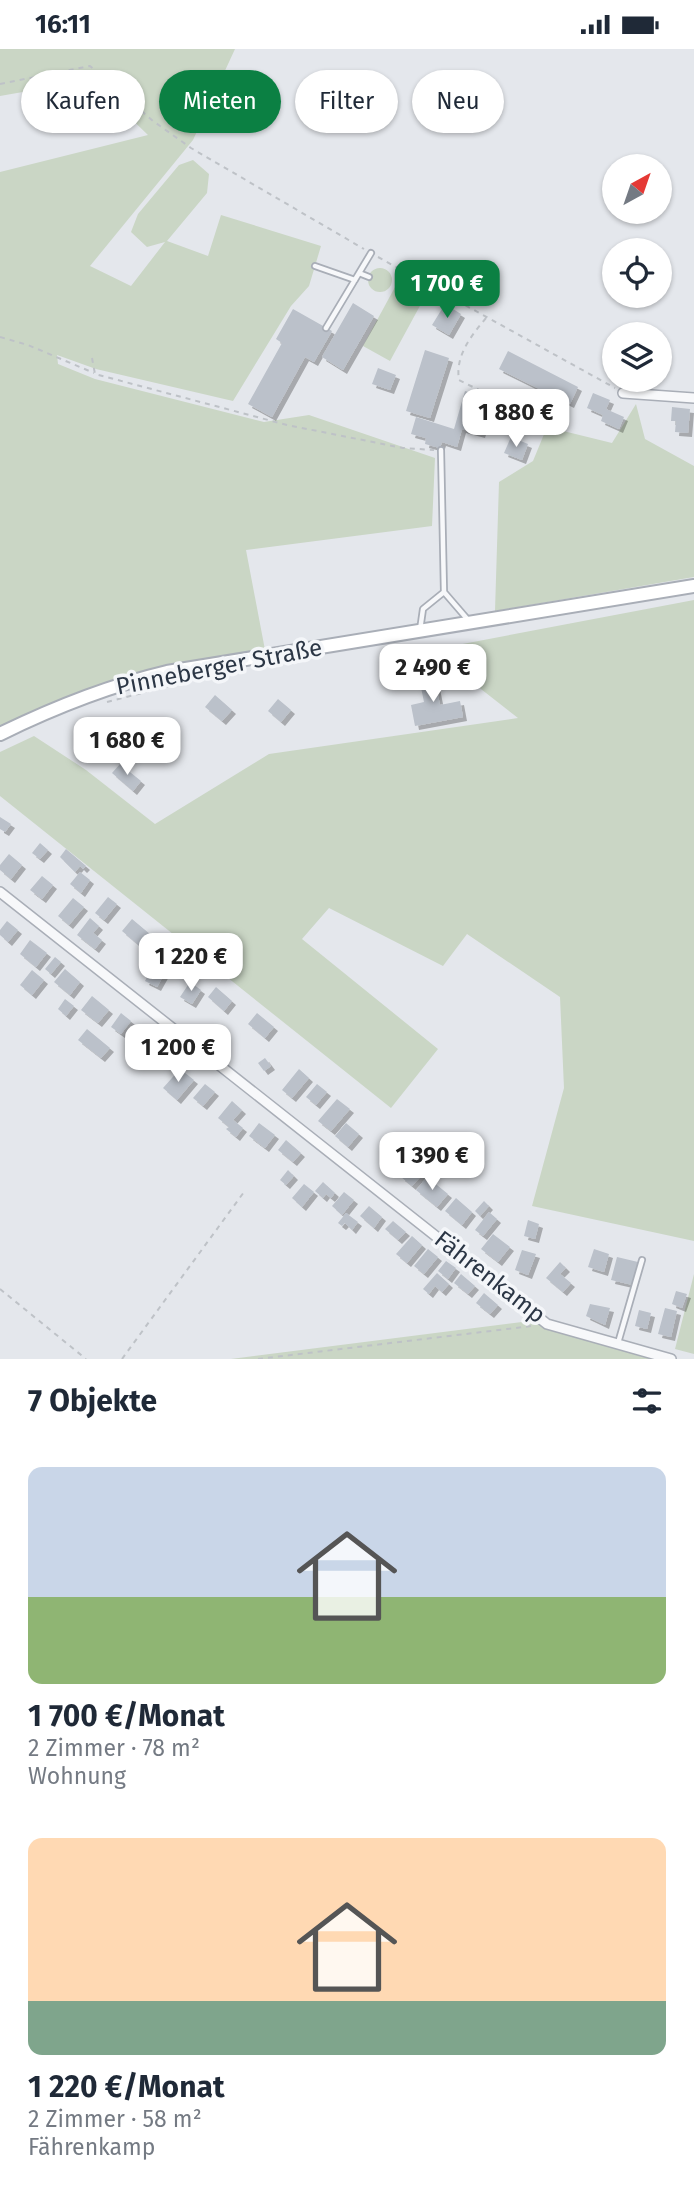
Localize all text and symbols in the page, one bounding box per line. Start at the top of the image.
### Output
text: 16:11 [35,9,91,40]
chip: Kaufen [21,70,145,133]
chip: Mieten [159,70,281,133]
chip: Filter [295,70,398,133]
chip: Neu [412,70,504,133]
north arrow [602,154,672,224]
map controls [602,154,672,392]
button: locate [602,238,672,308]
pin: 1 700 € [382,261,512,320]
text: 1 700 € [411,269,483,297]
button: layers [602,322,672,392]
pin: 1 880 € [451,389,581,449]
text: 1 880 € [478,398,554,426]
street label: Pinneberger Straße [114,633,324,701]
pin: 2 490 € [368,645,498,704]
text: 2 490 € [395,653,471,681]
pin: 1 680 € [62,717,192,777]
text: 1 680 € [90,726,164,754]
pin: 1 220 € [126,933,256,993]
text: 1 220 € [155,942,227,970]
pin: 1 200 € [113,1025,243,1084]
text: 1 200 € [141,1033,215,1061]
pin: 1 390 € [367,1133,497,1192]
text: 1 390 € [395,1141,469,1169]
street label: Fährenkamp [429,1225,551,1329]
icon: filters [628,1382,666,1420]
text: 7 Objekte [28,1383,157,1419]
icon: home [284,1513,410,1639]
text: 1 700 €/Monat [28,1698,225,1734]
text: 2 Zimmer · 78 m² [28,1734,200,1762]
text: Wohnung [28,1762,126,1790]
icon: home [284,1884,410,2010]
text: 1 220 €/Monat [28,2069,224,2105]
text: 2 Zimmer · 58 m² [28,2105,202,2133]
text: Fährenkamp [28,2133,155,2161]

